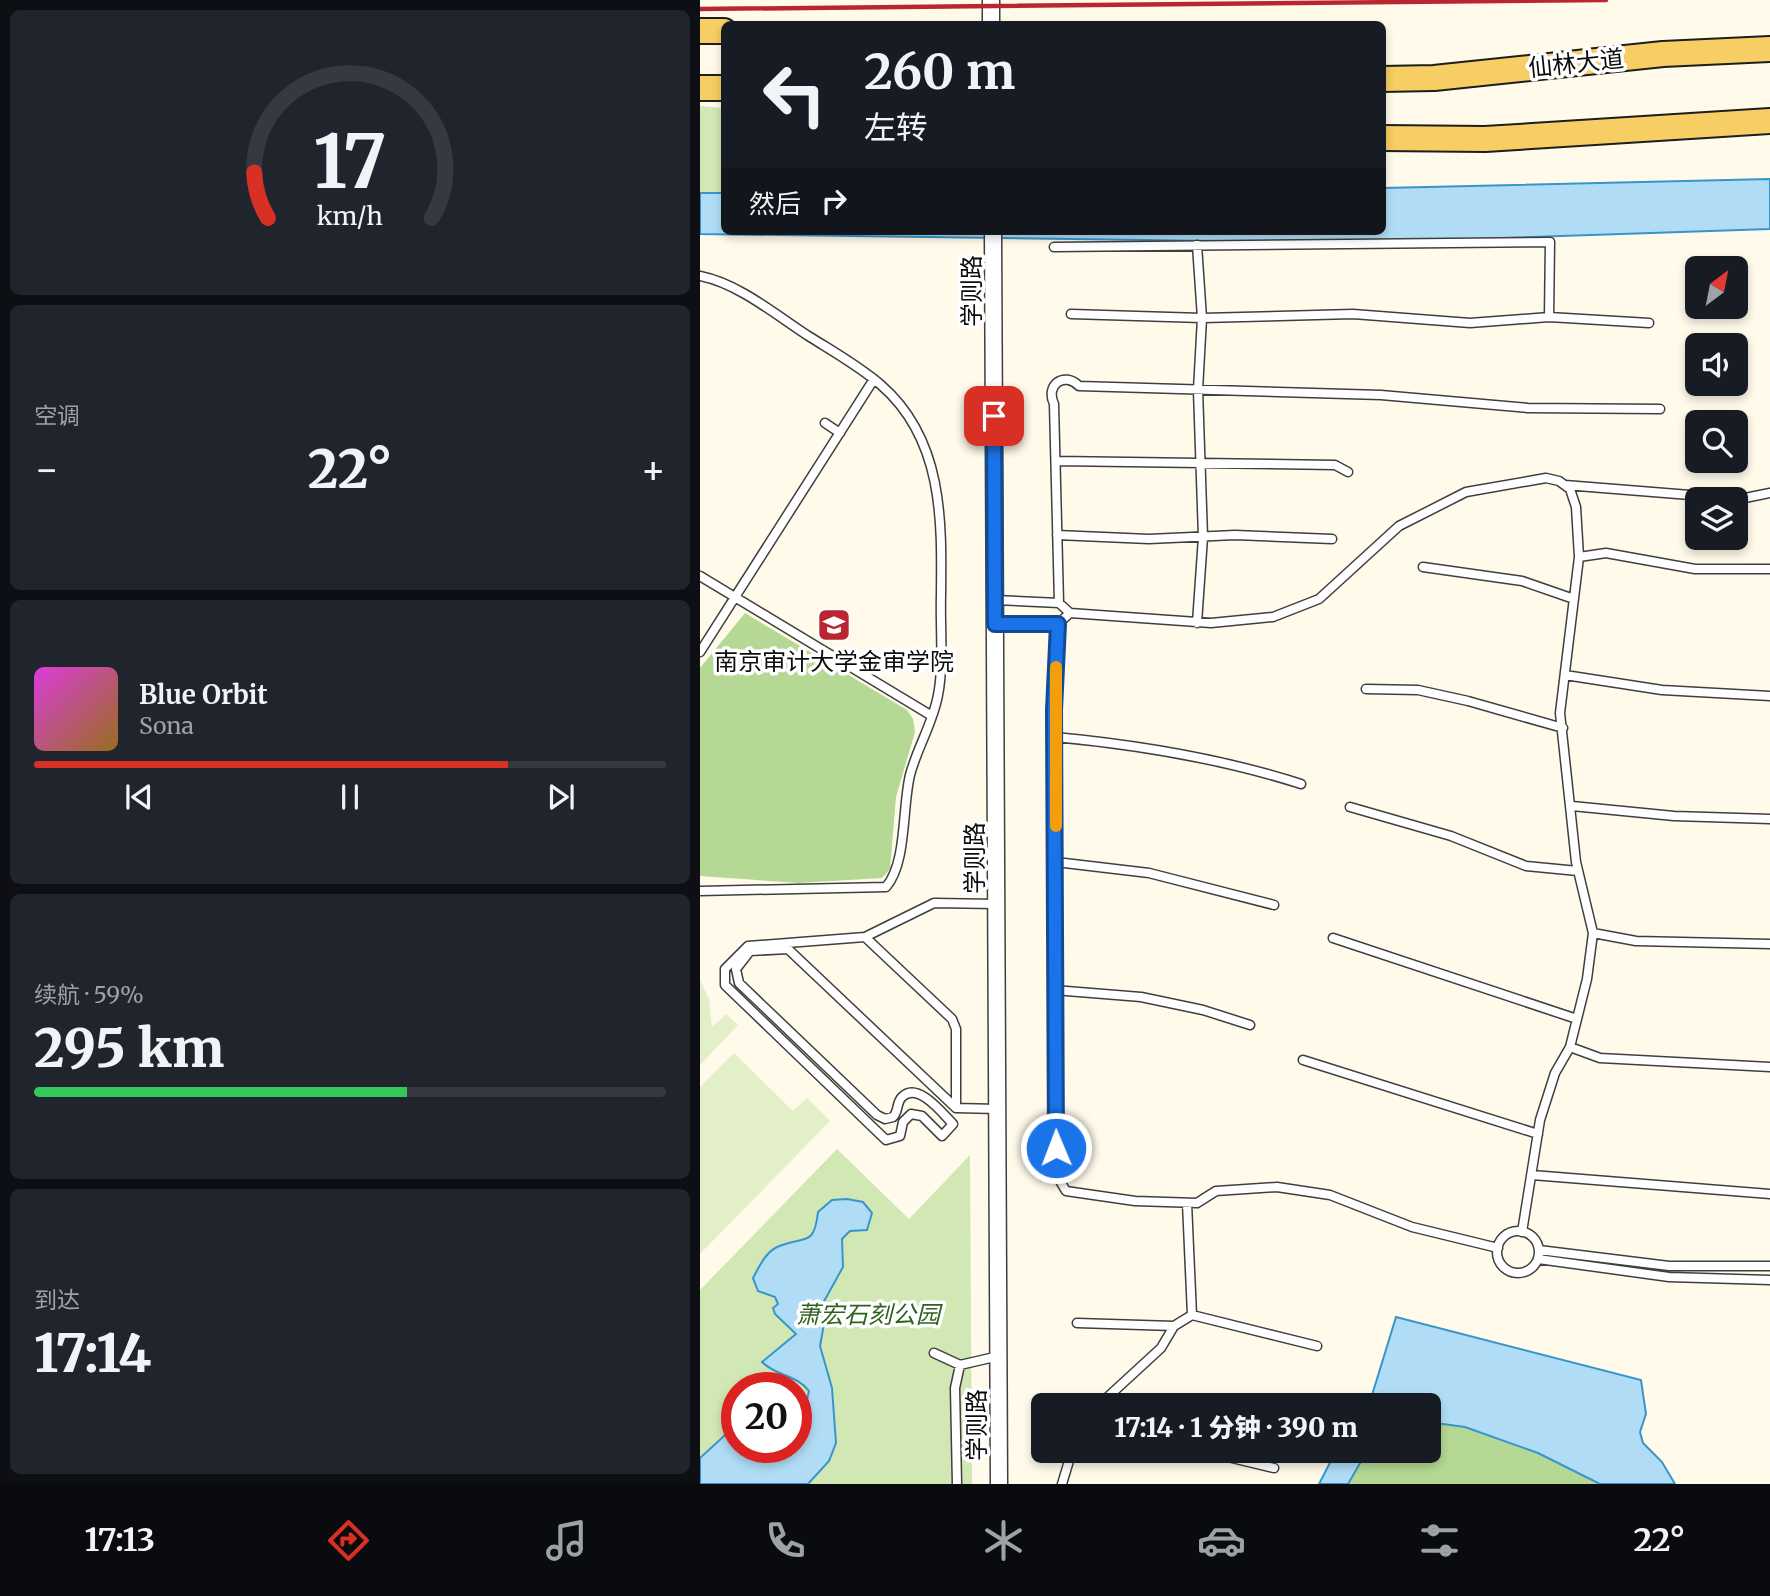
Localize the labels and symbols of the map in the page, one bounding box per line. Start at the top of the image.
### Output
street label: 仙林大道 [1527,43,1625,83]
street label: 学则路 [956,255,987,327]
north arrow [1685,256,1748,318]
pin [964,386,1024,446]
school or university icon: 南京审计大学金审学院 [815,606,853,644]
place label: 南京审计大学金审学院 [714,646,954,677]
street label: 学则路 [959,822,990,894]
position arrow [1019,1111,1093,1185]
park label: 萧宏石刻公园 [796,1299,943,1330]
speed limit sign: 20 [721,1372,812,1463]
street label: 学则路 [961,1389,992,1461]

